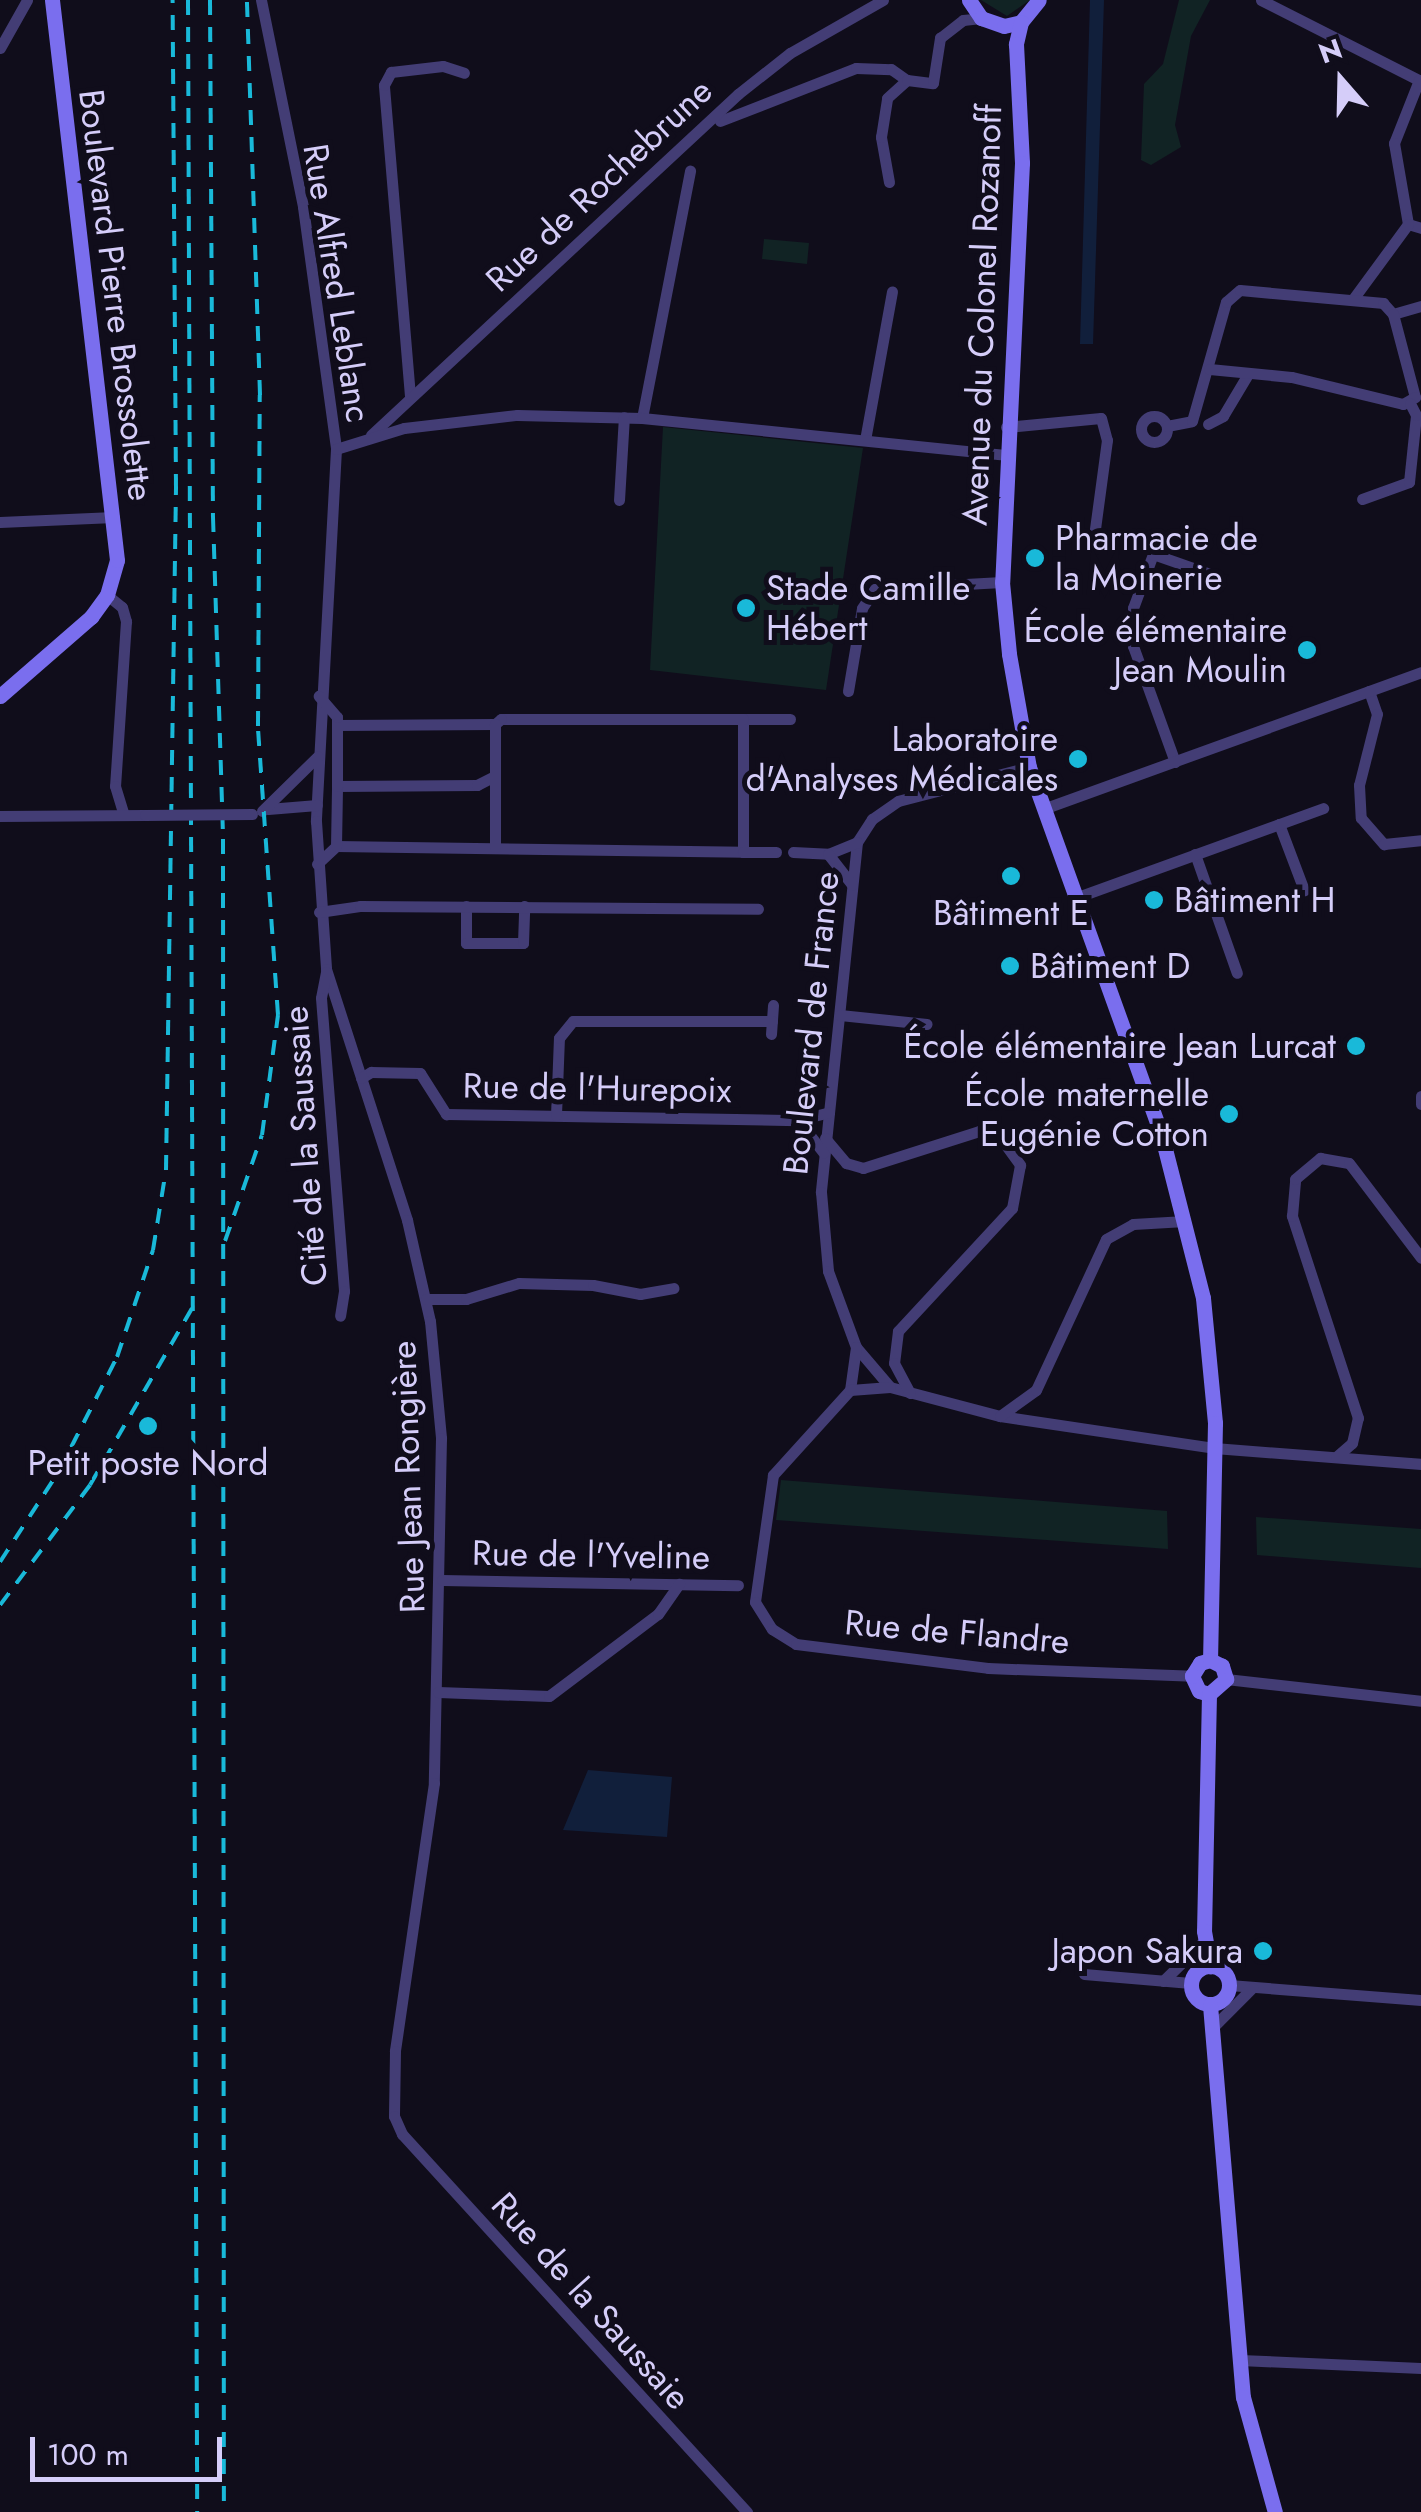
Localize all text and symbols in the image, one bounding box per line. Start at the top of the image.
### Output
text: N [1313,28,1348,74]
north arrow [1291,30,1391,130]
street label: Rue de Rochebrune [477,70,721,300]
street label: Boulevard Pierre Brossolette [70,87,162,503]
street label: Avenue du Colonel Rozanoff [954,103,1010,527]
street label: Rue Alfred Leblanc [294,141,380,425]
place label: Pharmacie de la Moinerie [1055,517,1258,599]
marker: Pharmacie de la Moinerie [1024,547,1046,569]
place label: Stade Camille Hébert [766,567,970,649]
marker: Stade Camille Hébert [735,597,757,619]
place label: École élémentaire Jean Moulin [1024,609,1287,691]
marker: École élémentaire Jean Moulin [1296,639,1318,661]
place label: Laboratoire d'Analyses Médicales [746,718,1058,800]
marker: Laboratoire d'Analyses Médicales [1067,748,1089,770]
marker: Bâtiment E [1000,865,1022,887]
street label: Boulevard de France [774,869,848,1177]
place label: Bâtiment H [1174,879,1336,921]
marker: Bâtiment H [1143,889,1165,911]
place label: Bâtiment E [933,892,1089,934]
place label: Bâtiment D [1030,945,1190,987]
marker: Bâtiment D [999,955,1021,977]
street label: Cité de la Saussaie [274,1005,336,1287]
place label: École élémentaire Jean Lurcat [903,1025,1336,1067]
marker: École élémentaire Jean Lurcat [1345,1035,1367,1057]
street label: Rue de l'Hurepoix [462,1065,732,1111]
place label: École maternelle Eugénie Cotton [964,1073,1209,1155]
marker: École maternelle Eugénie Cotton [1218,1103,1240,1125]
street label: Rue Jean Rongière [382,1340,434,1614]
marker: Petit poste Nord [137,1415,159,1437]
place label: Petit poste Nord [28,1442,268,1484]
street label: Rue de l'Yveline [472,1532,710,1578]
street label: Rue de Flandre [843,1601,1071,1663]
place label: Japon Sakura [1052,1930,1243,1972]
marker: Japon Sakura [1252,1940,1274,1962]
street label: Rue de la Saussaie [483,2184,699,2418]
scale bar [35,2417,228,2479]
text: 100 m [47,2433,129,2476]

